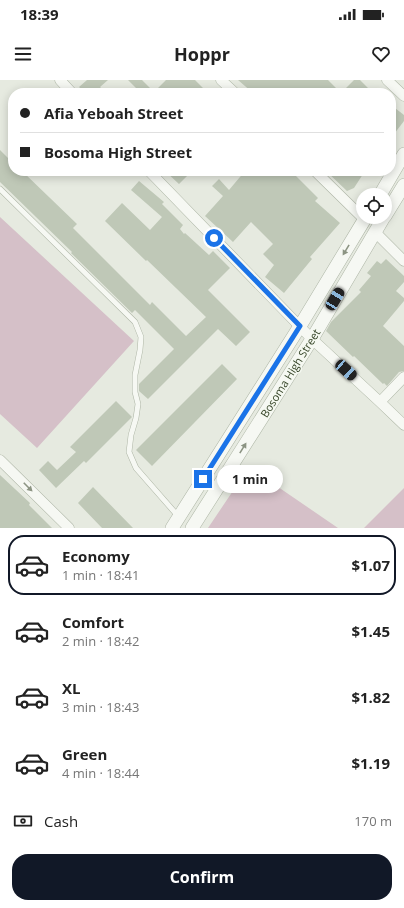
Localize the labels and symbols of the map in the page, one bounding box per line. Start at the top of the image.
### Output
route start [205,229,223,247]
one-way arrow [343,244,350,256]
car [324,286,346,312]
street label: Bosoma High Street [257,326,323,420]
car [333,358,359,382]
one-way arrow [239,443,247,453]
callout: 1 min [217,465,283,493]
route end [194,470,212,488]
one-way arrow [23,482,33,492]

